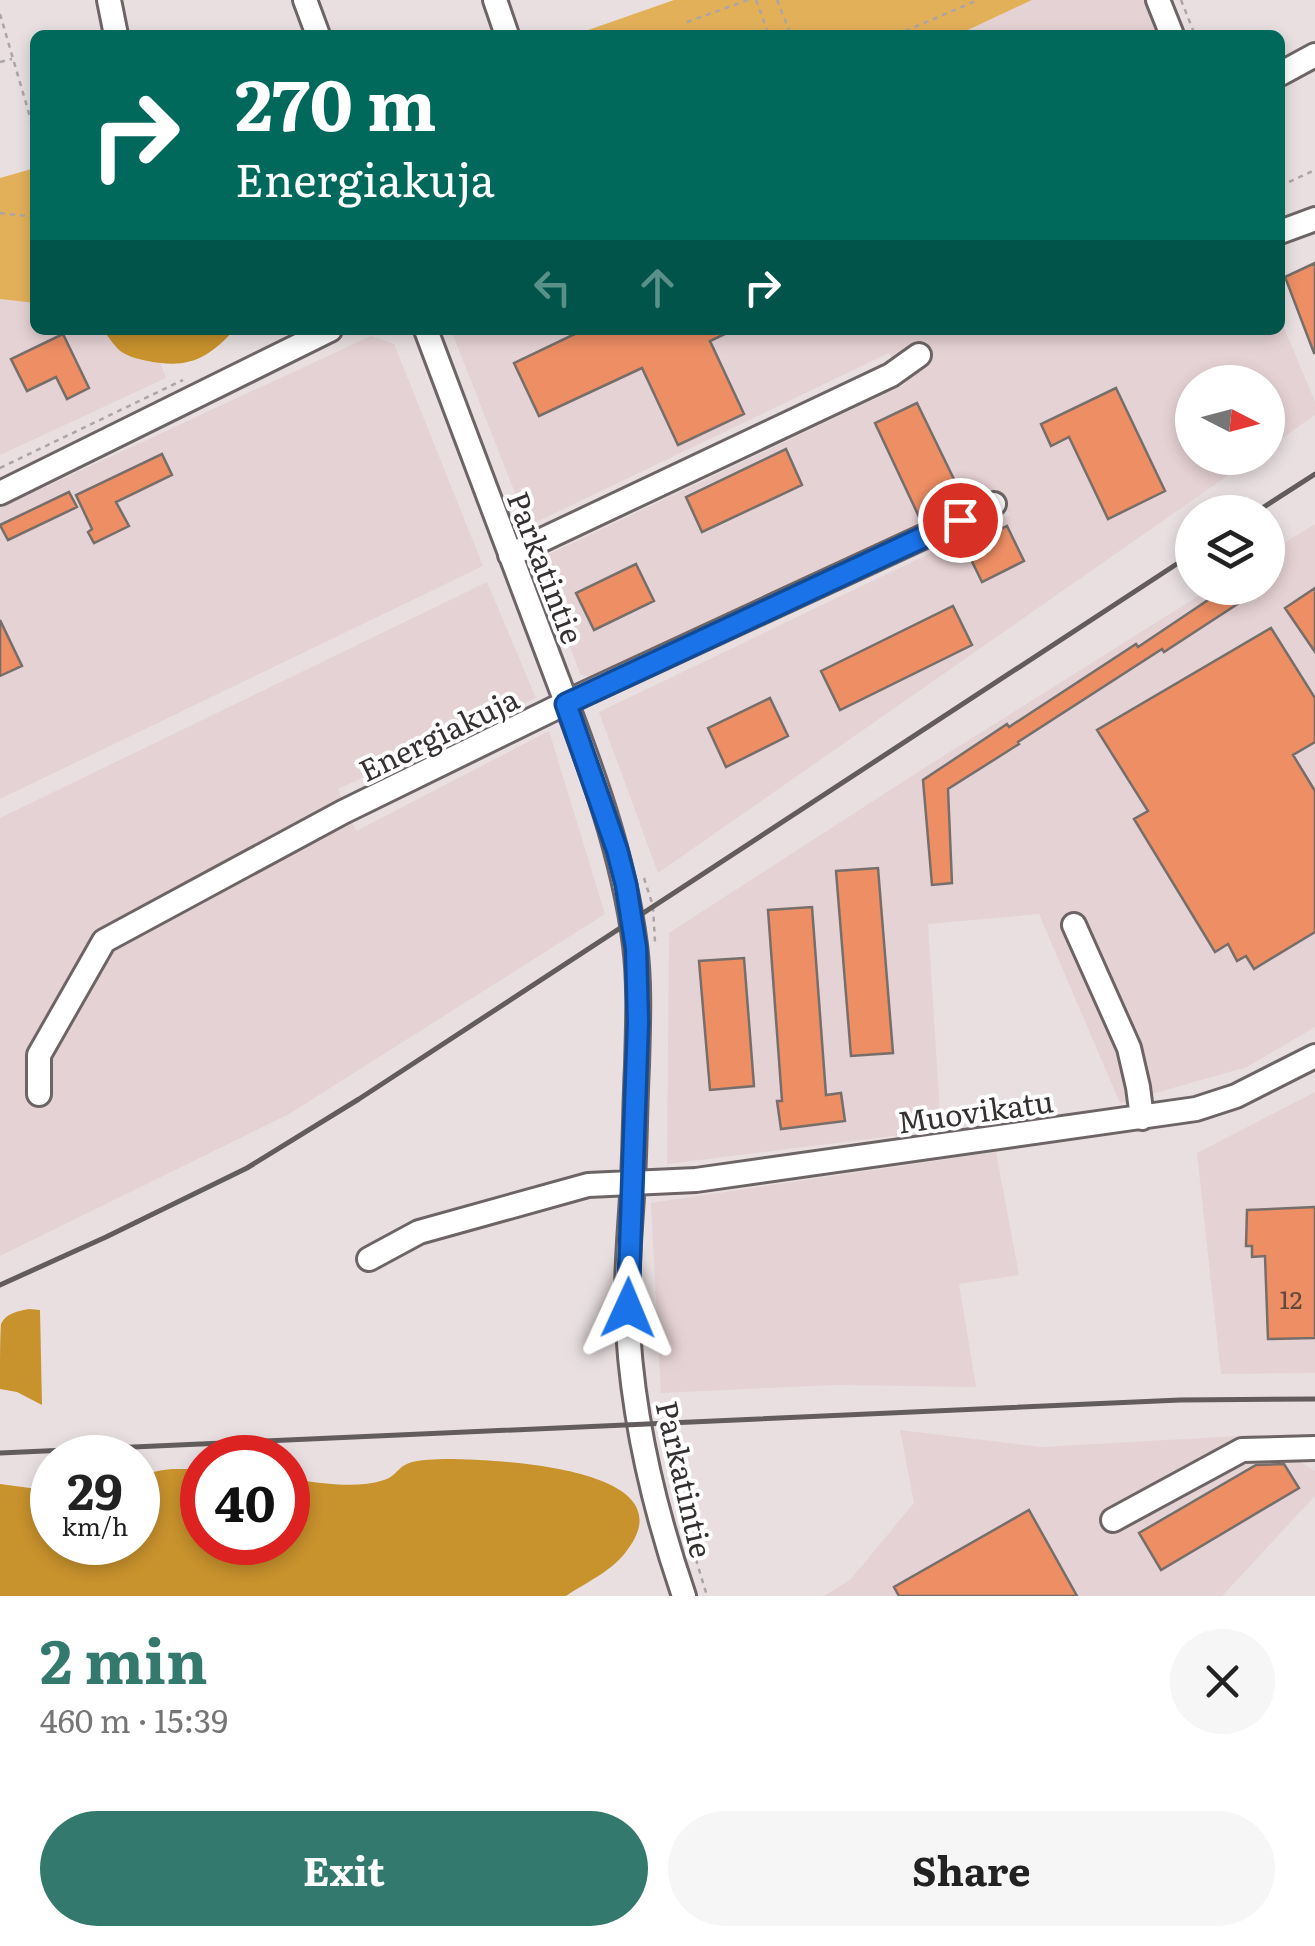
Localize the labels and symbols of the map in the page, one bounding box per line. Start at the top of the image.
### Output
north arrow [1175,365,1285,475]
pin [918,478,1003,563]
street label: Parkatintie [498,485,596,649]
street label: Energiakuja [351,675,526,791]
street label: Muovikatu [894,1077,1056,1143]
position arrow [576,1256,680,1360]
house number: 12 [1280,1280,1302,1317]
street label: Parkatintie [647,1396,725,1562]
speed limit sign: 40 [180,1435,310,1565]

